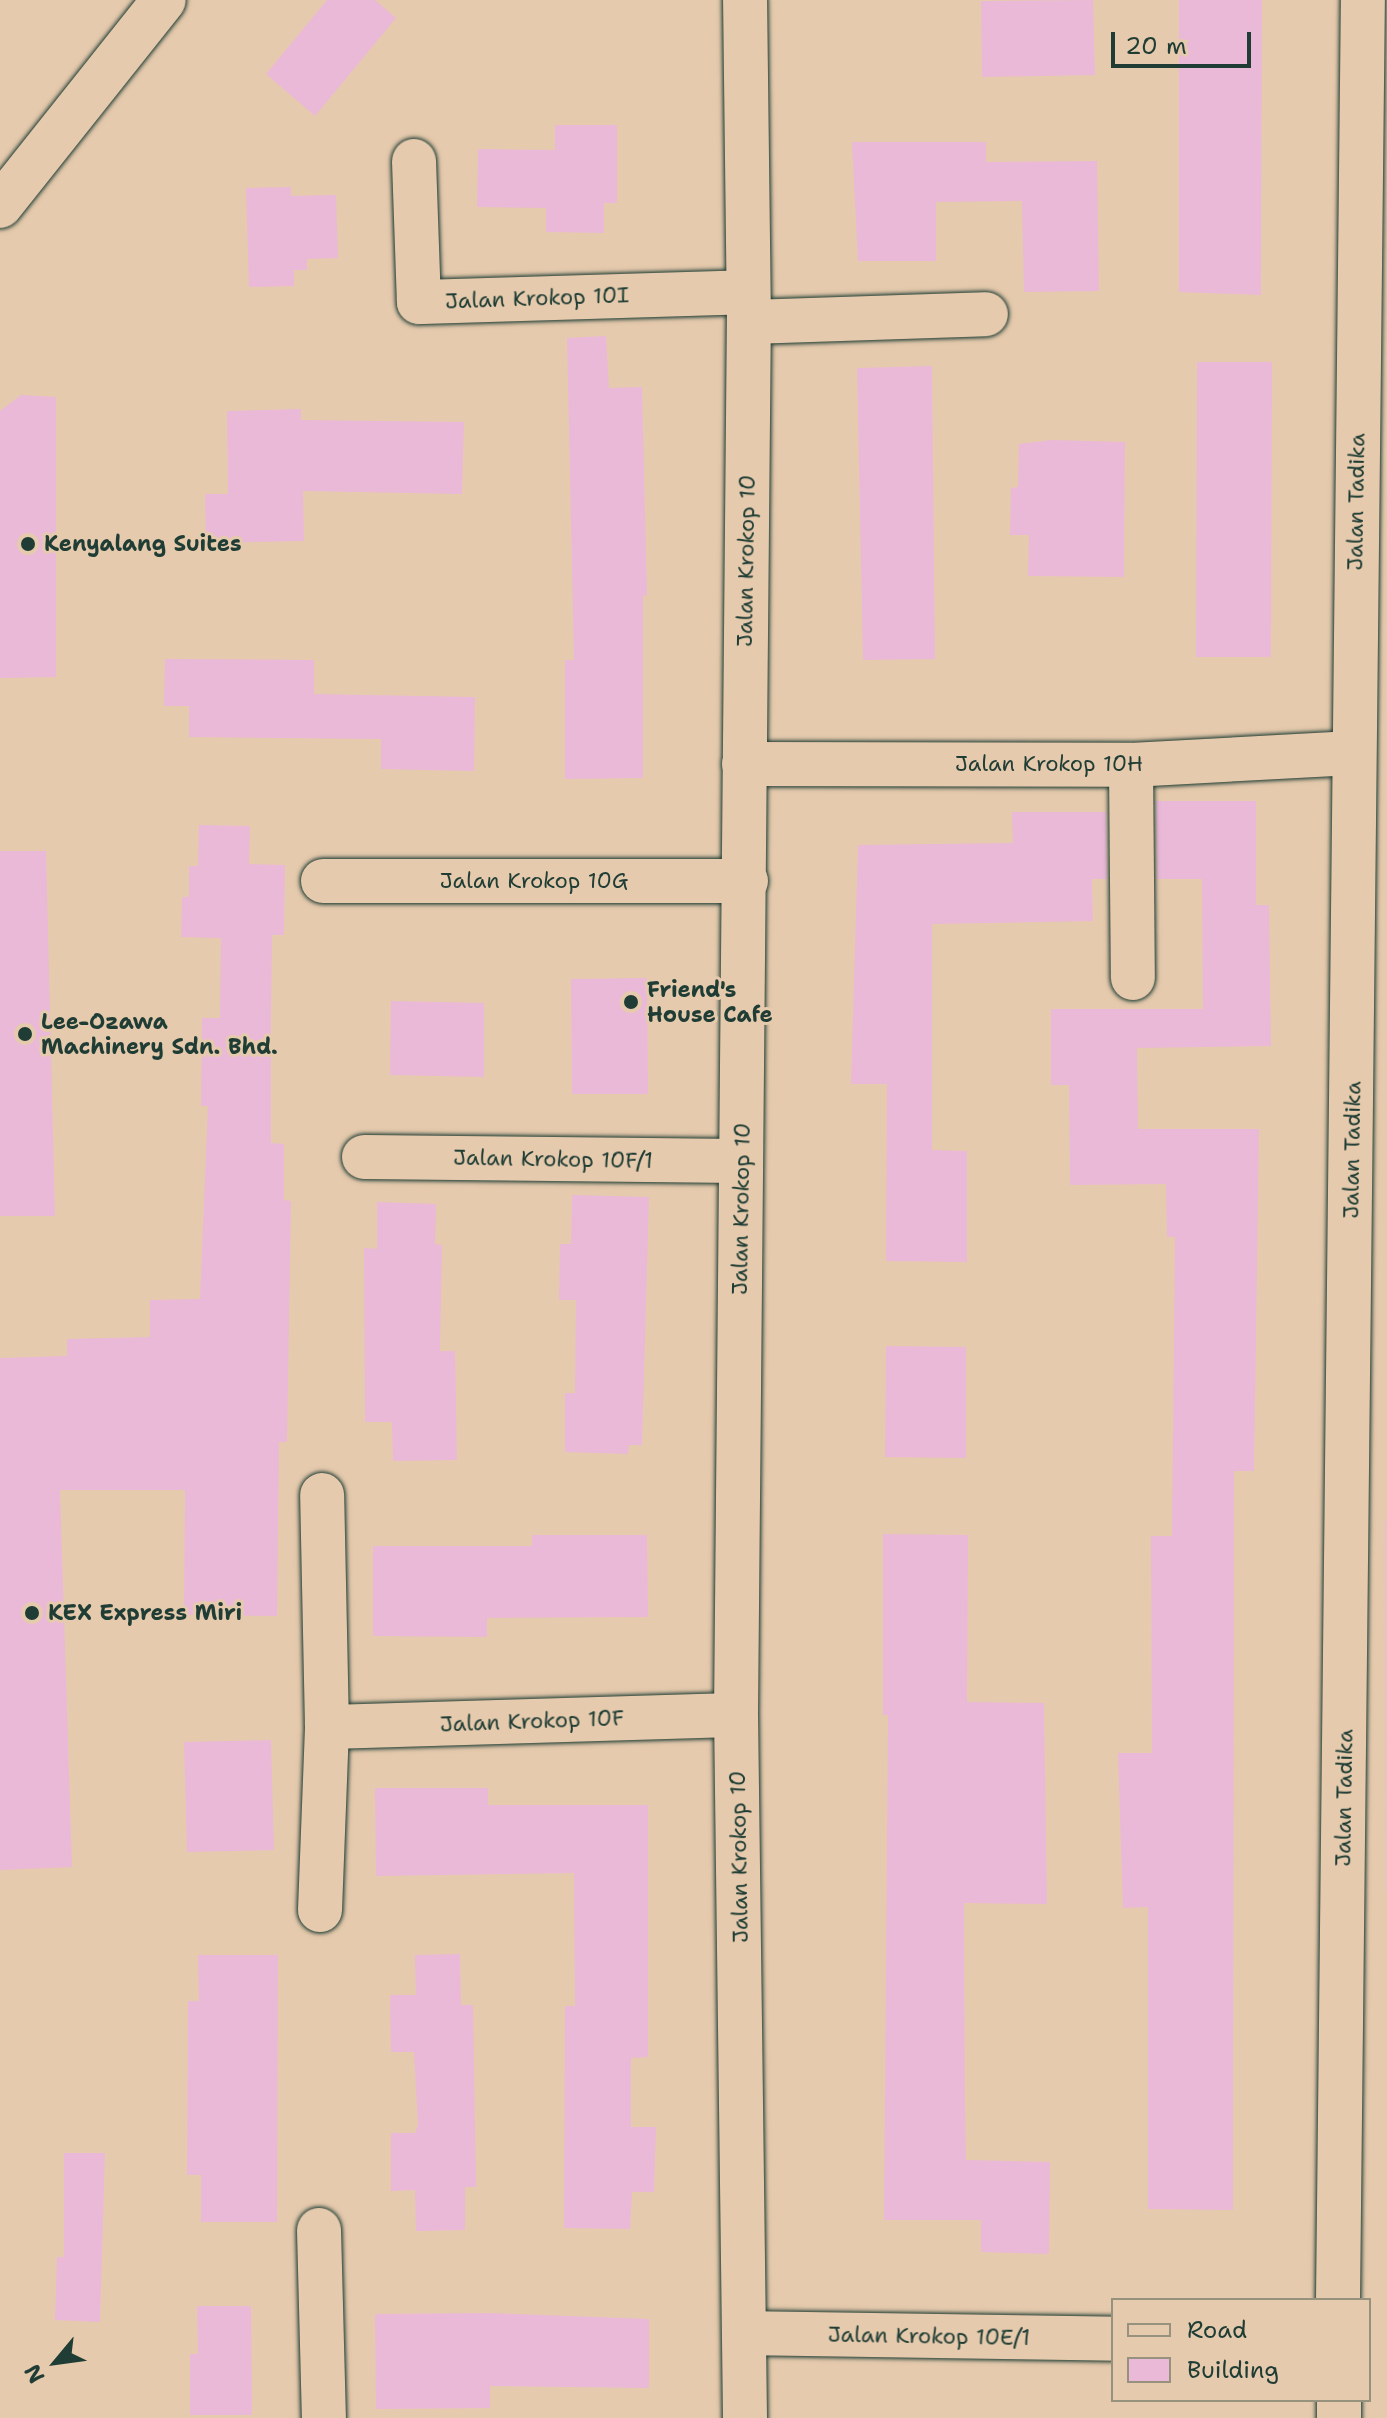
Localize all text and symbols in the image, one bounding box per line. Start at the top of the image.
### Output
scale bar [1115,16,1255,66]
text: 20 m [1125,30,1187,62]
street label: Jalan Krokop 10I [444,282,630,314]
street label: Jalan Tadika [1342,433,1370,571]
street label: Jalan Krokop 10 [731,475,761,647]
place label: Kenyalang Suites [44,531,242,557]
marker: Kenyalang Suites [19,535,37,553]
street label: Jalan Krokop 10H [955,751,1143,777]
street label: Jalan Krokop 10G [440,868,628,894]
place label: Friend's House Cafe [647,976,773,1028]
marker: Friend's House Cafe [622,993,640,1011]
place label: Lee-Ozawa Machinery Sdn. Bhd. [41,1008,278,1060]
marker: Lee-Ozawa Machinery Sdn. Bhd. [16,1025,34,1043]
street label: Jalan Tadika [1338,1081,1366,1219]
street label: Jalan Krokop 10 [726,1123,756,1295]
street label: Jalan Krokop 10F/1 [453,1144,653,1174]
place label: KEX Express Miri [48,1600,242,1626]
marker: KEX Express Miri [23,1604,41,1622]
street label: Jalan Krokop 10F [439,1705,625,1737]
street label: Jalan Tadika [1330,1729,1358,1867]
street label: Jalan Krokop 10 [724,1771,754,1943]
legend [1111,2298,1371,2402]
text: Road [1187,2314,1247,2346]
street label: Jalan Krokop 10E/1 [827,2321,1031,2351]
north arrow [16,2322,96,2402]
text: Building [1187,2354,1279,2386]
text: N [18,2359,51,2389]

